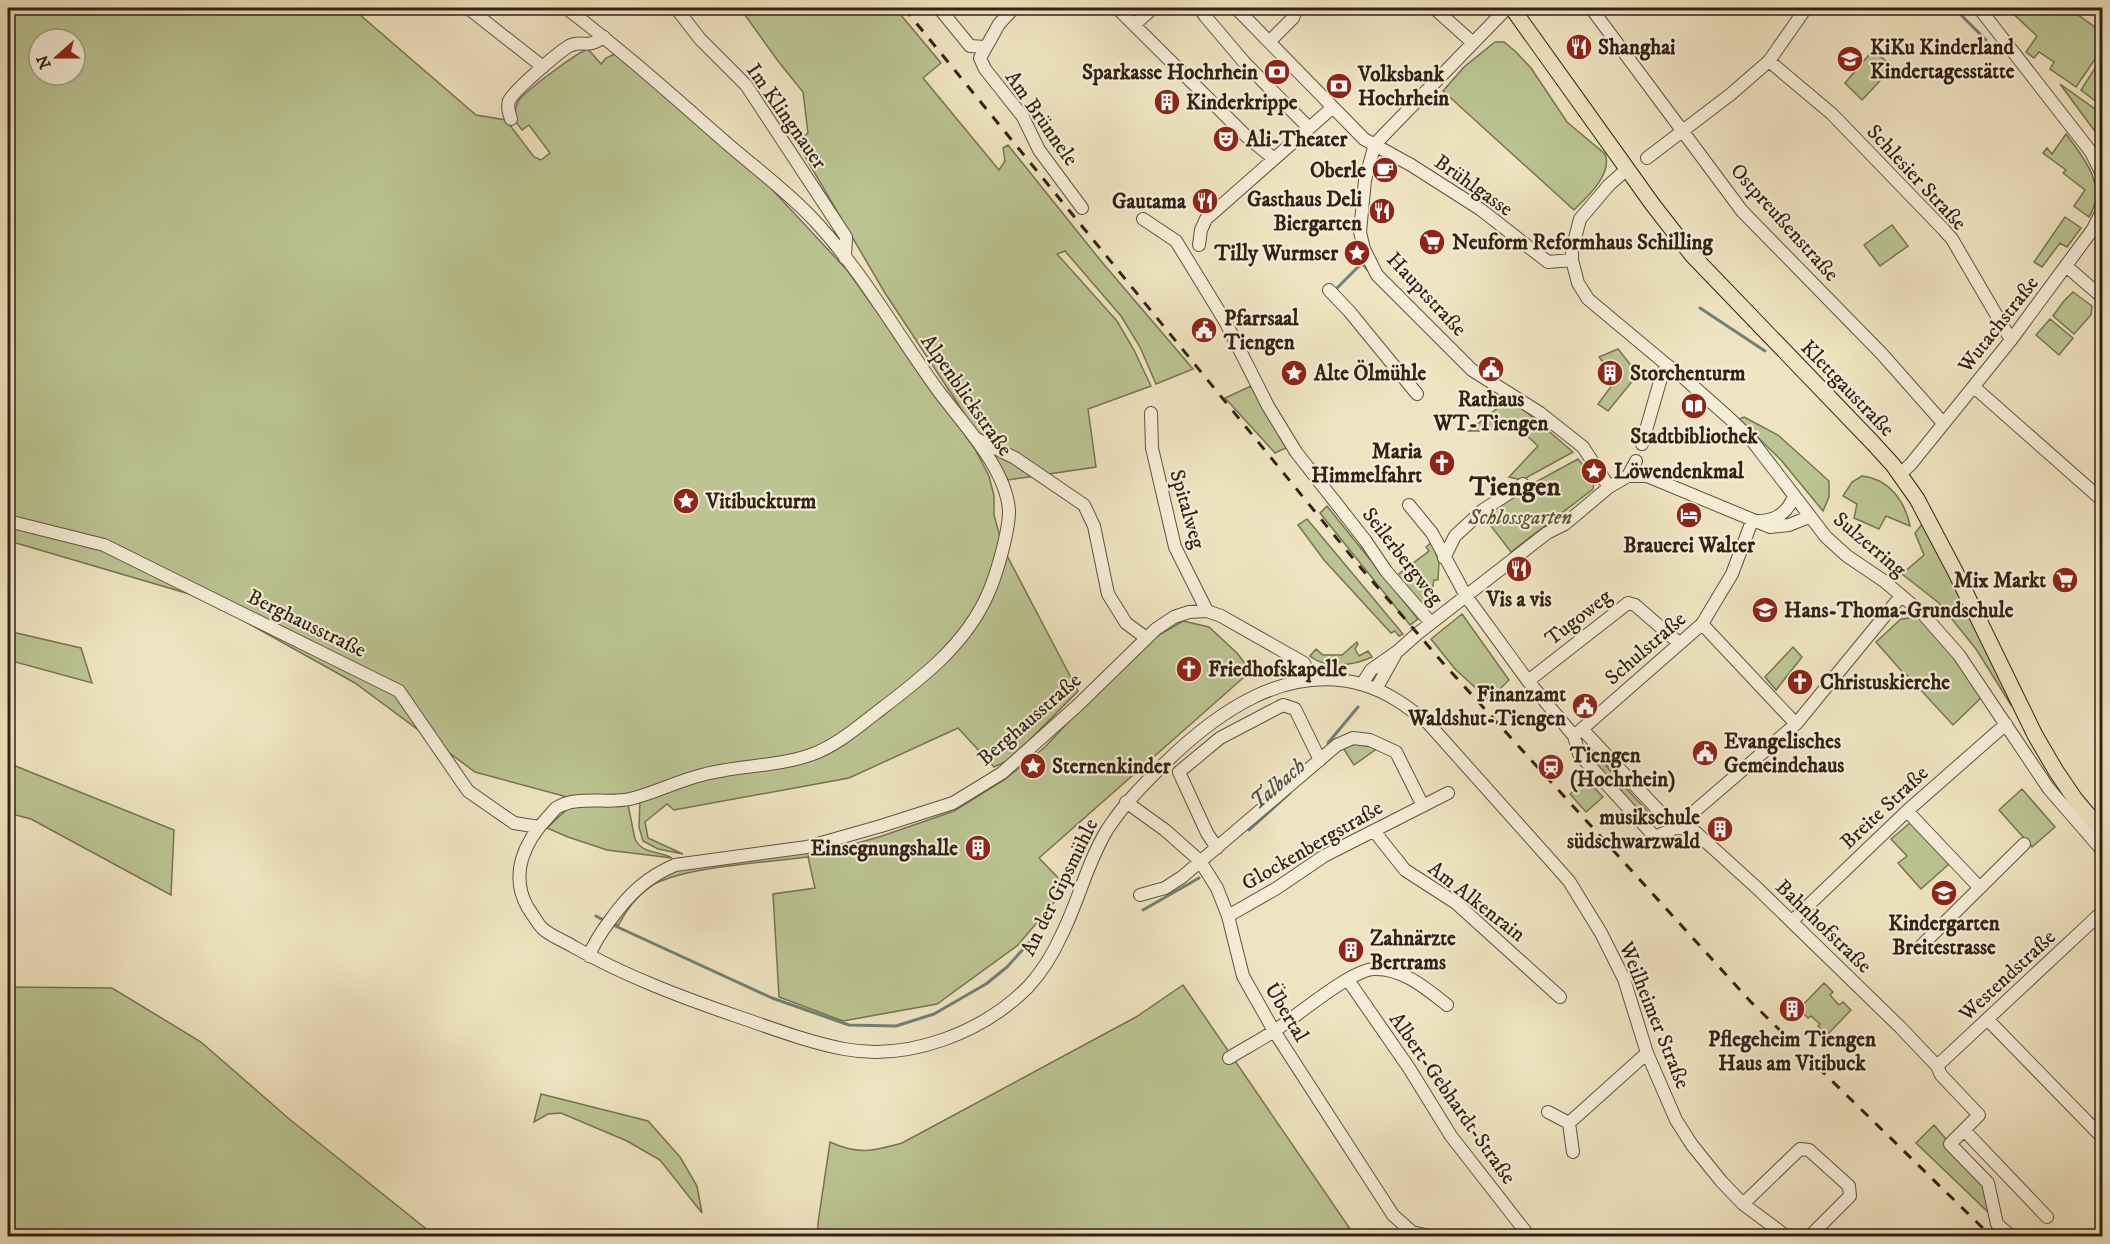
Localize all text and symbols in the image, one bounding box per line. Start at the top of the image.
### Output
north arrow [27,27,87,87]
restaurant icon: Shanghai [1564,32,1594,62]
place label: Shanghai [1598,35,1676,61]
place label: KiKu Kinderland Kindertagesstätte [1870,35,2015,85]
school or university icon: KiKu Kinderland Kindertagesstätte [1835,44,1865,74]
text: N [32,52,56,72]
bank icon: Sparkasse Hochrhein [1262,57,1292,87]
street label: Im Klingnauer [740,59,832,175]
place label: Sparkasse Hochrhein [1082,60,1259,86]
place label: Volksbank Hochrhein [1357,62,1450,112]
street label: Am Brünnele [999,66,1084,171]
bank icon: Volksbank Hochrhein [1324,71,1354,101]
building icon: Kinderkrippe [1152,87,1182,117]
place label: Kinderkrippe [1186,90,1298,116]
street label: Schlesier Straße [1861,119,1972,236]
theatre icon: Ali-Theater [1211,124,1241,154]
place label: Ali-Theater [1245,127,1349,153]
street label: Brühlgasse [1429,149,1518,223]
cafe icon: Oberle [1370,155,1400,185]
place label: Oberle [1310,158,1366,184]
street label: Ostpreußenstraße [1724,158,1844,287]
restaurant icon: Gautama [1190,186,1220,216]
place label: Gasthaus Deli Biergarten [1247,187,1363,237]
place label: Gautama [1112,189,1187,215]
restaurant icon: Gasthaus Deli Biergarten [1367,196,1397,226]
supermarket icon: Neuform Reformhaus Schilling [1417,227,1447,257]
place label: Neuform Reformhaus Schilling [1452,230,1713,256]
place icon: Tilly Wurmser [1342,238,1372,268]
place label: Tilly Wurmser [1213,241,1339,267]
street label: Hauptstraße [1381,247,1472,342]
street label: Wutachstraße [1952,271,2045,379]
place label: Pfarrsaal Tiengen [1223,306,1299,356]
public building icon: Pfarrsaal Tiengen [1189,315,1219,345]
street label: Alpenblickstraße [915,330,1018,462]
street label: Klettgaustraße [1795,335,1900,443]
public building icon: Rathaus WT-Tiengen [1476,354,1506,384]
place icon: Alte Ölmühle [1279,358,1309,388]
building icon: Storchenturm [1595,358,1625,388]
place label: Alte Ölmühle [1313,359,1427,387]
place label: Storchenturm [1630,361,1746,387]
place label: Rathaus WT-Tiengen [1433,387,1549,437]
library icon: Stadtbibliothek [1679,391,1709,421]
place label: Stadtbibliothek [1630,424,1758,450]
place label: Maria Himmelfahrt [1311,439,1423,489]
church icon: Maria Himmelfahrt [1427,448,1457,478]
place icon: Löwendenkmal [1579,456,1609,486]
place label: Löwendenkmal [1614,459,1745,485]
street label: Spitalweg [1163,467,1211,553]
district label: Tiengen [1469,470,1561,504]
place icon: Vitibuckturm [671,486,701,516]
place label: Vitibuckturm [705,489,817,515]
hotel icon: Brauerei Walter [1674,500,1704,530]
street label: Seilerbergweg [1356,502,1449,611]
park label: Schlossgarten [1467,505,1572,531]
street label: Sulzerring [1827,507,1912,583]
place label: Brauerei Walter [1623,533,1756,559]
restaurant icon: Vis a vis [1504,554,1534,584]
supermarket icon: Mix Markt [2050,565,2080,595]
place label: Mix Markt [1954,568,2046,594]
street label: Tugoweg [1540,583,1618,652]
street label: Berghausstraße [243,584,370,664]
place label: Vis a vis [1485,587,1552,613]
school or university icon: Hans-Thoma-Grundschule [1750,595,1780,625]
place label: Hans-Thoma-Grundschule [1784,598,2014,624]
street label: Schulstraße [1600,606,1692,691]
church icon: Friedhofskapelle [1174,654,1204,684]
place label: Friedhofskapelle [1208,657,1347,683]
street label: Berghausstraße [972,667,1087,772]
church icon: Christuskierche [1785,667,1815,697]
place label: Christuskierche [1820,670,1950,696]
place label: Finanzamt Waldshut-Tiengen [1407,682,1567,732]
public building icon: Finanzamt Waldshut-Tiengen [1570,691,1600,721]
place label: Evangelisches Gemeindehaus [1724,729,1844,779]
public building icon: Evangelisches Gemeindehaus [1690,738,1720,768]
place label: Tiengen (Hochrhein) [1569,743,1675,793]
place icon: Sternenkinder [1018,751,1048,781]
station icon: Tiengen (Hochrhein) [1536,752,1566,782]
water label: Talbach [1245,753,1311,816]
place label: Sternenkinder [1052,754,1172,780]
street label: Breite Straße [1835,760,1934,855]
street label: Glockenbergstraße [1237,795,1388,897]
place label: musikschule südschwarzwald [1567,805,1701,855]
street label: An der Gipsmühle [1015,814,1105,960]
building icon: musikschule südschwarzwald [1705,814,1735,844]
building icon: Einsegnungshalle [963,833,993,863]
place label: Einsegnungshalle [810,836,958,862]
street label: Am Alkenrain [1423,856,1530,948]
street label: Bahnhofstraße [1770,874,1877,979]
school or university icon: Kindergarten Breitestrasse [1929,878,1959,908]
place label: Kindergarten Breitestrasse [1888,911,2001,961]
street label: Westendstraße [1953,924,2062,1028]
place label: Zahnärzte Bertrams [1370,926,1456,976]
building icon: Zahnärzte Bertrams [1336,935,1366,965]
street label: Weilheimer Straße [1612,937,1696,1093]
street label: Übertal [1258,978,1315,1047]
building icon: Pflegeheim Tiengen Haus am Vitibuck [1777,994,1807,1024]
street label: Albert-Gebhardt-Straße [1383,1008,1521,1190]
place label: Pflegeheim Tiengen Haus am Vitibuck [1708,1027,1877,1077]

